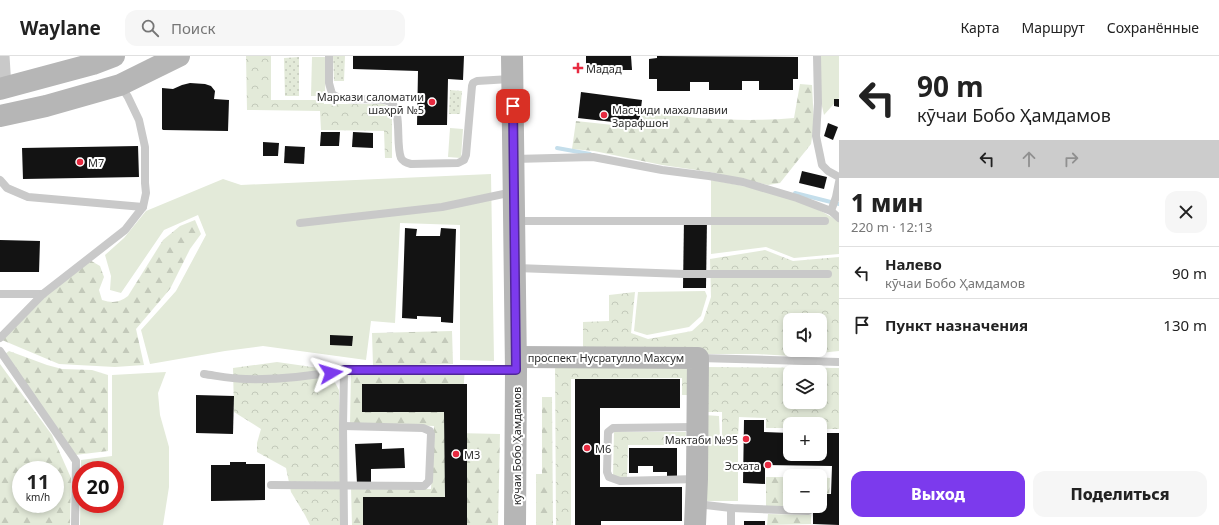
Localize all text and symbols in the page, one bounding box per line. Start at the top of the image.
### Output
search box [125,10,405,46]
text: Waylane [20,15,101,41]
icon: search [139,17,161,39]
text: Поиск [171,18,216,38]
text: Карта [960,18,999,37]
text: Маршрут [1021,18,1085,37]
text: Сохранённые [1107,18,1199,37]
place label: Мадад [586,61,622,76]
marker: Мадад [573,63,583,73]
text: 90 m [917,67,984,105]
icon: left [851,72,903,124]
place label: Маркази саломатии шаҳрӣ №5 [317,89,424,117]
pin [496,89,530,123]
icon: arrive [502,95,524,117]
marker: Маркази саломатии шаҳрӣ №5 [427,97,437,107]
place label: Масчиди махаллавии Зарафшон [612,102,728,130]
text: кӯчаи Бобо Ҳамдамов [917,103,1111,127]
marker: Масчиди махаллавии Зарафшон [599,110,609,120]
icon: left [976,148,998,170]
icon: ahead [1018,148,1040,170]
icon: right [1060,148,1082,170]
place label: М7 [88,155,104,170]
marker: М7 [75,157,85,167]
text: 1 мин [851,186,923,219]
button: close [1165,191,1207,233]
text: 220 m · 12:13 [851,218,932,236]
text: Налево [885,254,942,274]
icon: left [851,262,873,284]
text: 90 m [1172,263,1207,283]
text: кӯчаи Бобо Ҳамдамов [885,274,1025,292]
map controls [783,313,827,513]
button: sound [783,313,827,357]
icon: arrive [851,314,873,336]
text: Пункт назначения [885,315,1028,335]
text: 130 m [1163,315,1207,335]
street label: проспект Нусратулло Махсум [528,350,684,365]
position arrow [310,352,352,394]
button: layers [783,365,827,409]
street label: кӯчаи Бобо Ҳамдамов [509,387,524,505]
button: + [783,417,827,461]
place label: Mактаби №95 [665,432,738,447]
marker: Mактаби №95 [741,434,751,444]
place label: М6 [595,441,611,456]
marker: М6 [582,443,592,453]
place label: М3 [464,447,480,462]
marker: М3 [451,449,461,459]
place label: Эсхата [725,458,760,473]
marker: Эсхата [763,460,773,470]
speed limit sign: 20 [72,461,124,513]
text: 11 [27,468,49,495]
button: − [783,469,827,513]
button: Выход [851,471,1025,517]
button: Поделиться [1033,471,1207,517]
text: km/h [26,490,50,504]

